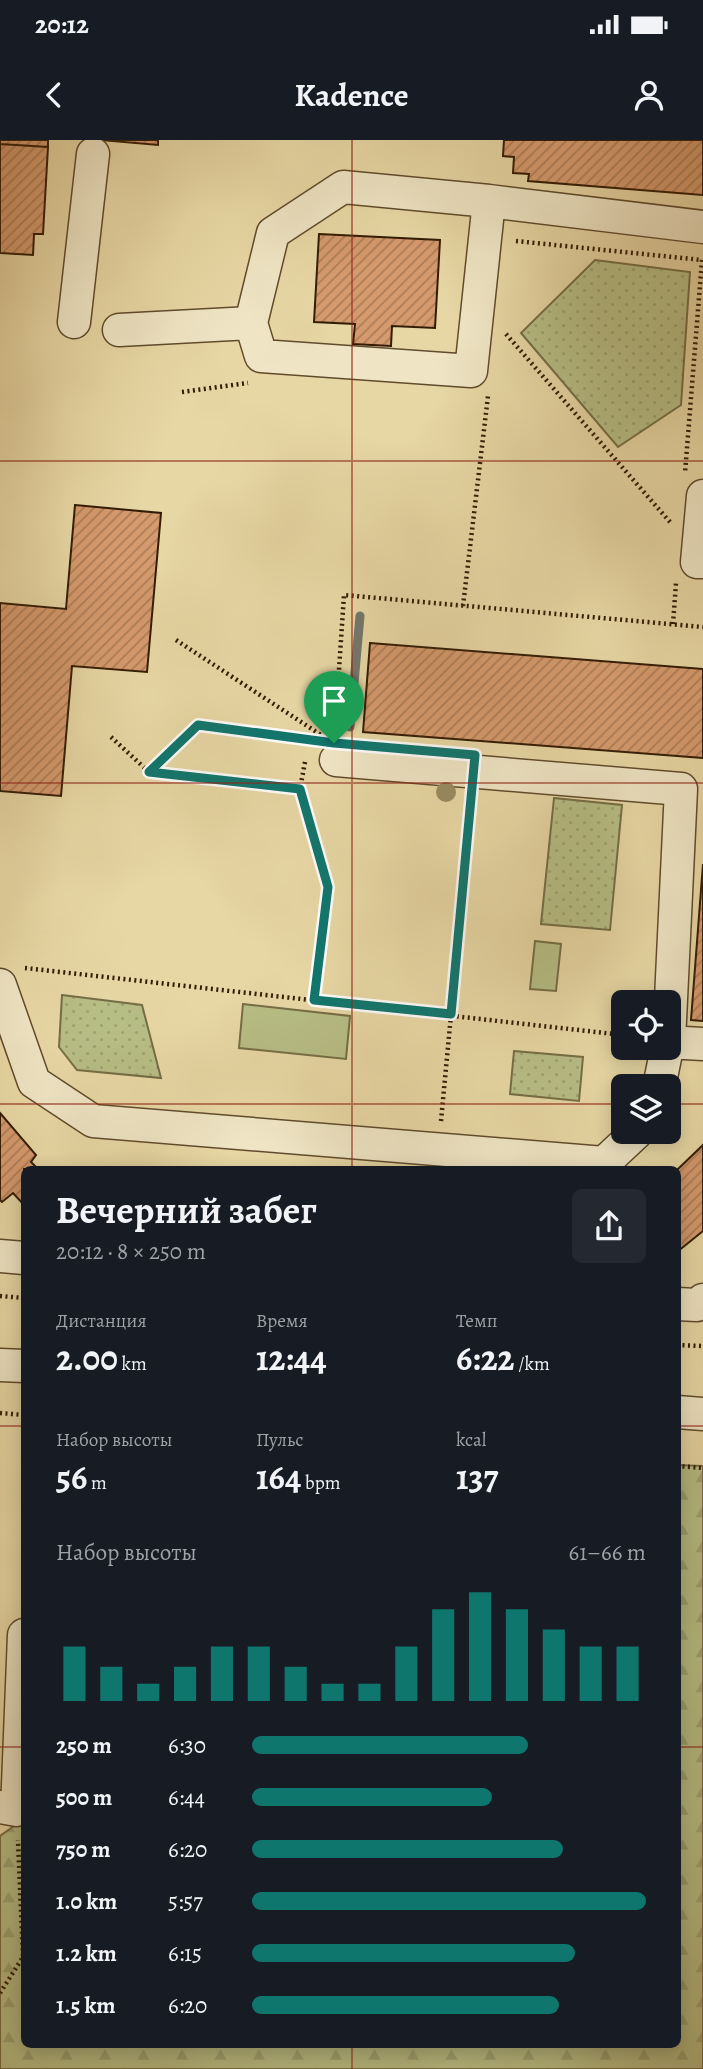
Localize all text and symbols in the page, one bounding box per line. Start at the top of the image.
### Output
text: 20:12 [35,7,89,42]
text: Kadence [294,73,409,117]
icon: back [35,76,73,114]
icon: person [630,76,668,114]
pin [304,671,364,743]
icon: arrive [315,682,353,720]
map controls [611,990,681,1144]
button: locate [611,990,681,1060]
button: layers [611,1074,681,1144]
text: Вечерний забег [56,1184,317,1236]
button: share [572,1189,646,1263]
text: 20:12 · 8 × 250 m [56,1236,206,1267]
text: Дистанция [56,1308,147,1334]
text: Время [256,1308,308,1334]
text: Темп [456,1308,497,1334]
text: 2.00 [56,1334,118,1382]
text: 12:44 [256,1334,327,1382]
text: 6:22 [456,1334,515,1382]
text: km [118,1351,147,1377]
text: /km [515,1351,550,1377]
text: Набор высоты [56,1427,172,1453]
text: Пульс [256,1427,304,1453]
text: kcal [456,1427,486,1453]
text: 56 [56,1453,87,1501]
text: 164 [256,1453,301,1501]
text: 137 [456,1453,499,1501]
text: m [87,1470,107,1496]
text: bpm [301,1470,341,1496]
text: Набор высоты [56,1537,197,1568]
text: 61–66 m [569,1537,646,1568]
text: 250 m [56,1730,112,1761]
text: 6:30 [168,1730,206,1761]
text: 500 m [56,1782,112,1813]
text: 6:44 [168,1782,205,1813]
text: 750 m [56,1834,111,1865]
text: 6:20 [168,1834,207,1865]
text: 1.0 km [56,1886,117,1917]
text: 5:57 [168,1886,203,1917]
text: 1.2 km [56,1938,117,1969]
text: 6:15 [168,1938,202,1969]
text: 1.5 km [56,1990,116,2021]
text: 6:20 [168,1990,207,2021]

